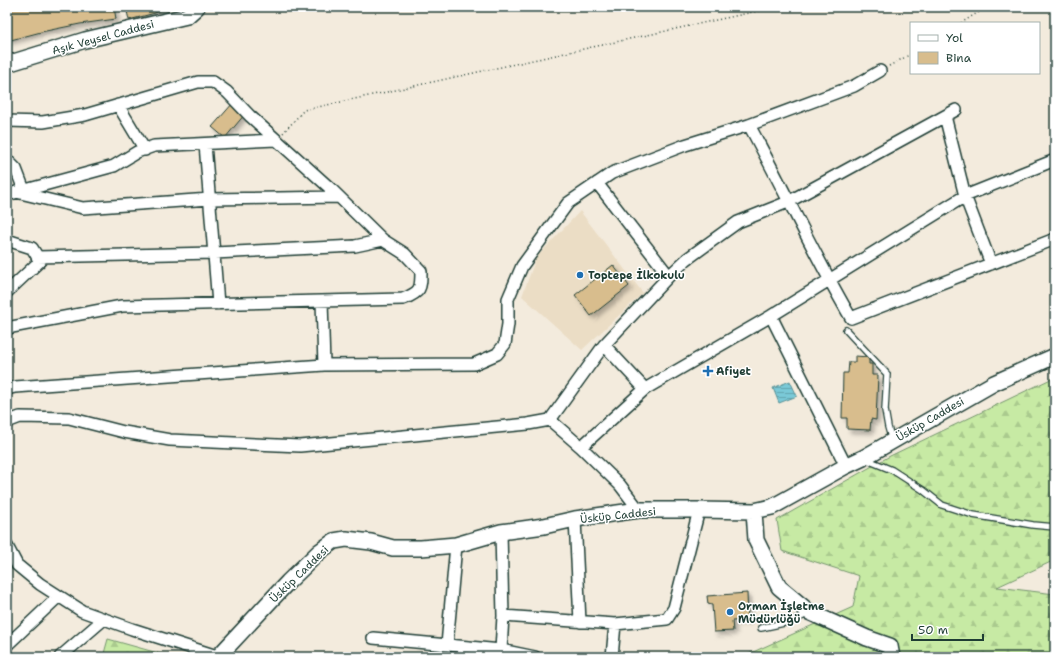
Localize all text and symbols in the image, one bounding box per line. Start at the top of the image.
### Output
street label: Aşık Veysel Caddesi [50,17,156,58]
legend [910,22,1040,74]
text: Yol [946,30,963,46]
text: Bina [946,50,972,66]
place label: Toptepe İlkokulu [588,267,685,283]
marker: Toptepe İlkokulu [575,270,585,280]
place label: Afiyet [716,364,752,379]
marker: Afiyet [703,366,713,376]
street label: Üsküp Caddesi [893,394,967,445]
street label: Üsküp Caddesi [579,504,657,527]
street label: Üsküp Caddesi [267,542,332,606]
place label: Orman İşletme Müdürlüğü [738,598,825,627]
marker: Orman İşletme Müdürlüğü [725,607,735,617]
scale bar [912,616,983,642]
text: 50 m [918,622,948,638]

